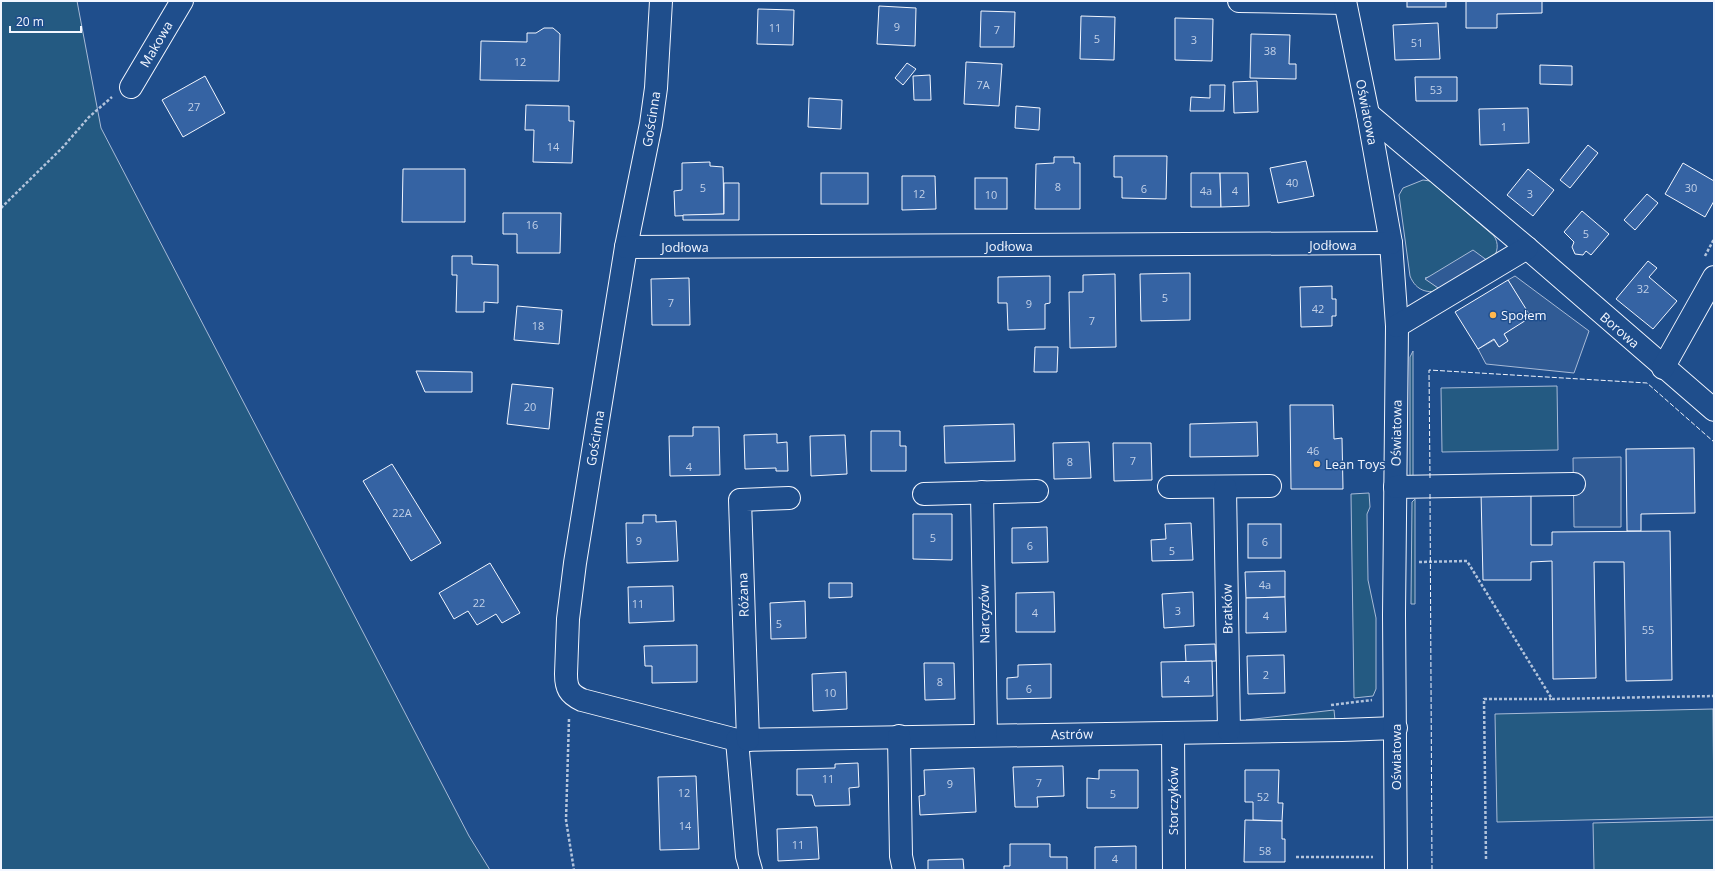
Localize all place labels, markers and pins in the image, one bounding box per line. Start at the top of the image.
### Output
place label: Społem [1501,306,1547,324]
marker: Społem [1488,310,1498,320]
place label: Lean Toys [1325,455,1385,473]
marker: Lean Toys [1312,459,1322,469]

